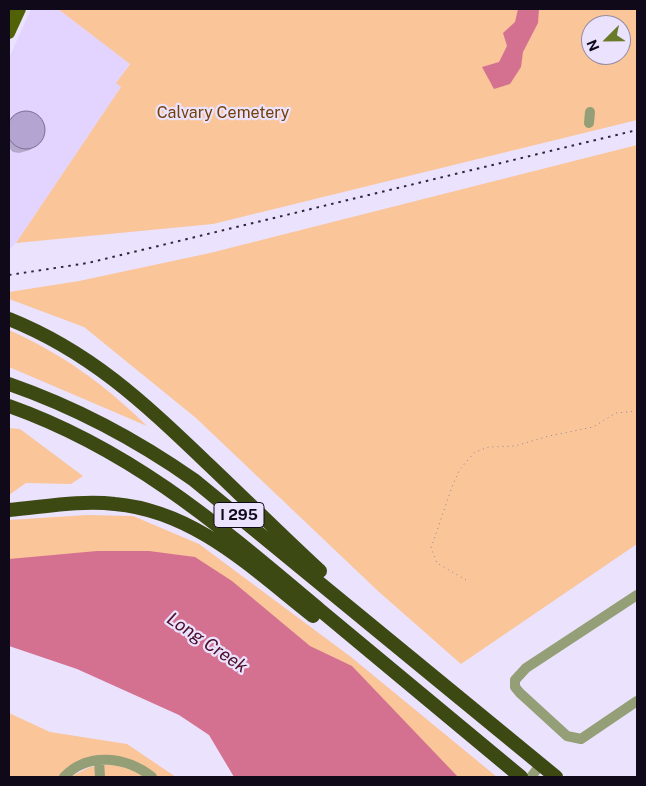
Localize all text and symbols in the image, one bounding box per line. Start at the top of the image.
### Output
north arrow [581,15,631,65]
text: N [584,37,603,54]
park label: Calvary Cemetery [157,103,289,123]
road number: I 295 [214,502,264,528]
water label: Long Creek [163,608,251,678]

